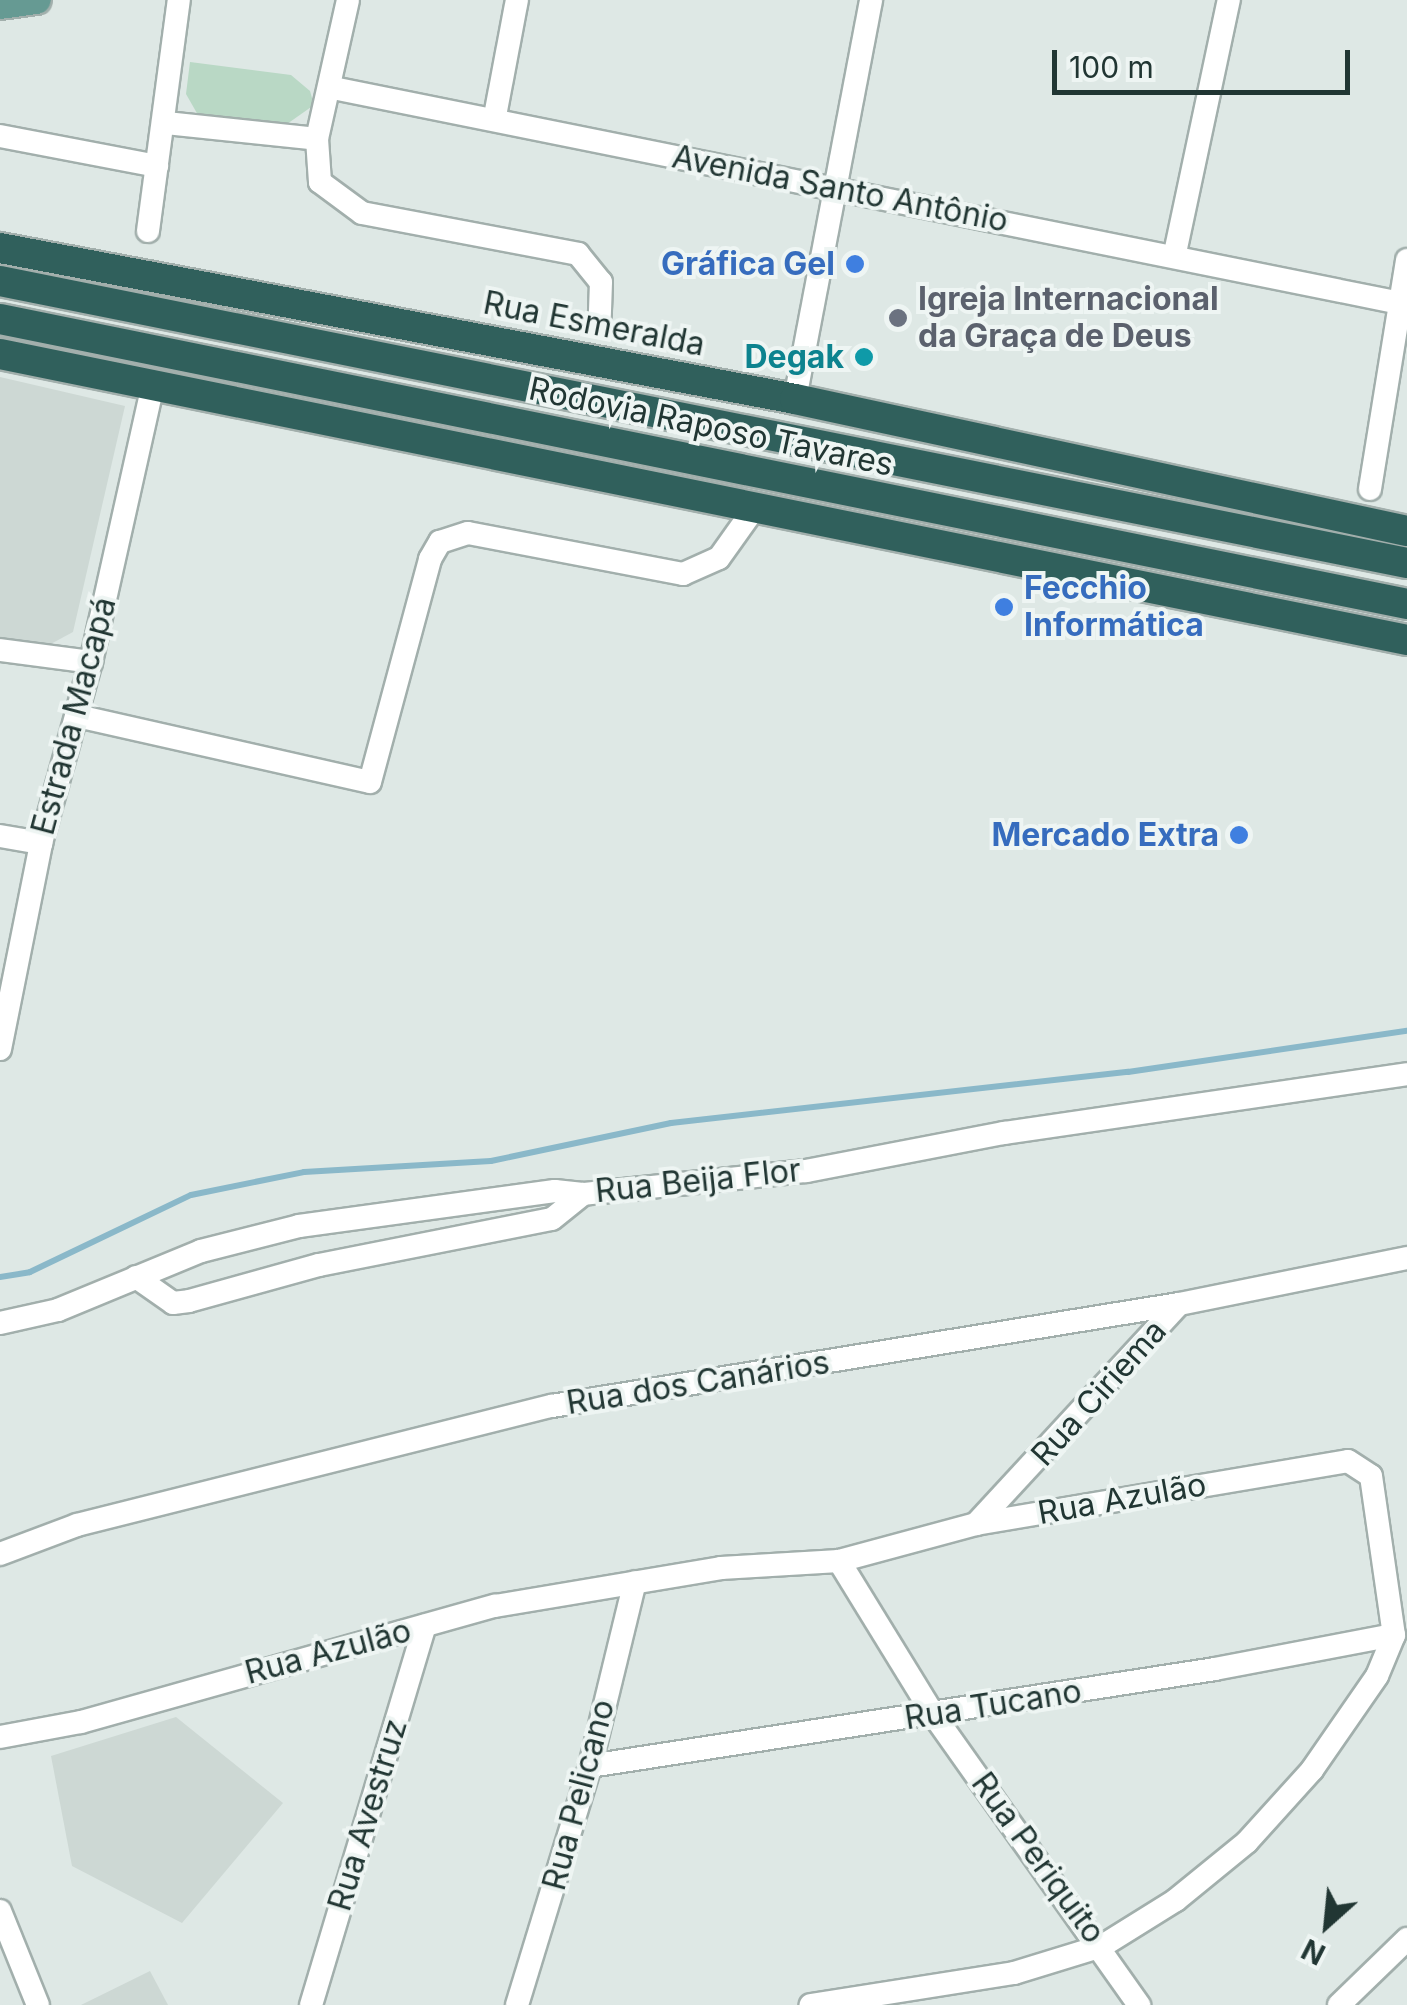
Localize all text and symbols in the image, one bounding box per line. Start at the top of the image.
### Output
scale bar [1057,30,1354,92]
text: 100 m [1069,49,1154,85]
street label: Avenida Santo Antônio [669,138,1011,240]
place label: Gráfica Gel [661,245,835,283]
marker: Gráfica Gel [844,253,866,275]
place label: Igreja Internacional da Graça de Deus [918,281,1219,356]
street label: Rua Esmeralda [480,284,708,364]
marker: Igreja Internacional da Graça de Deus [887,307,909,329]
place label: Degak [744,338,844,376]
marker: Degak [853,346,875,368]
street label: Rodovia Raposo Tavares [526,370,896,484]
place label: Fecchio Informática [1024,570,1204,645]
street label: Estrada Macapá [24,593,124,839]
marker: Fecchio Informática [993,596,1015,618]
place label: Mercado Extra [991,816,1219,854]
marker: Mercado Extra [1228,824,1250,846]
street label: Rua Beija Flor [593,1151,803,1211]
street label: Rua Ciriema [1024,1312,1174,1474]
street label: Rua dos Canários [564,1343,832,1423]
street label: Rua Azulão [1035,1465,1209,1533]
street label: Rua Azulão [241,1611,415,1693]
street label: Rua Tucano [902,1672,1084,1738]
street label: Rua Pelicano [535,1696,623,1894]
street label: Rua Avestruz [321,1715,415,1915]
street label: Rua Periquito [963,1765,1113,1951]
north arrow [1277,1875,1377,1975]
text: N [1296,1932,1331,1972]

